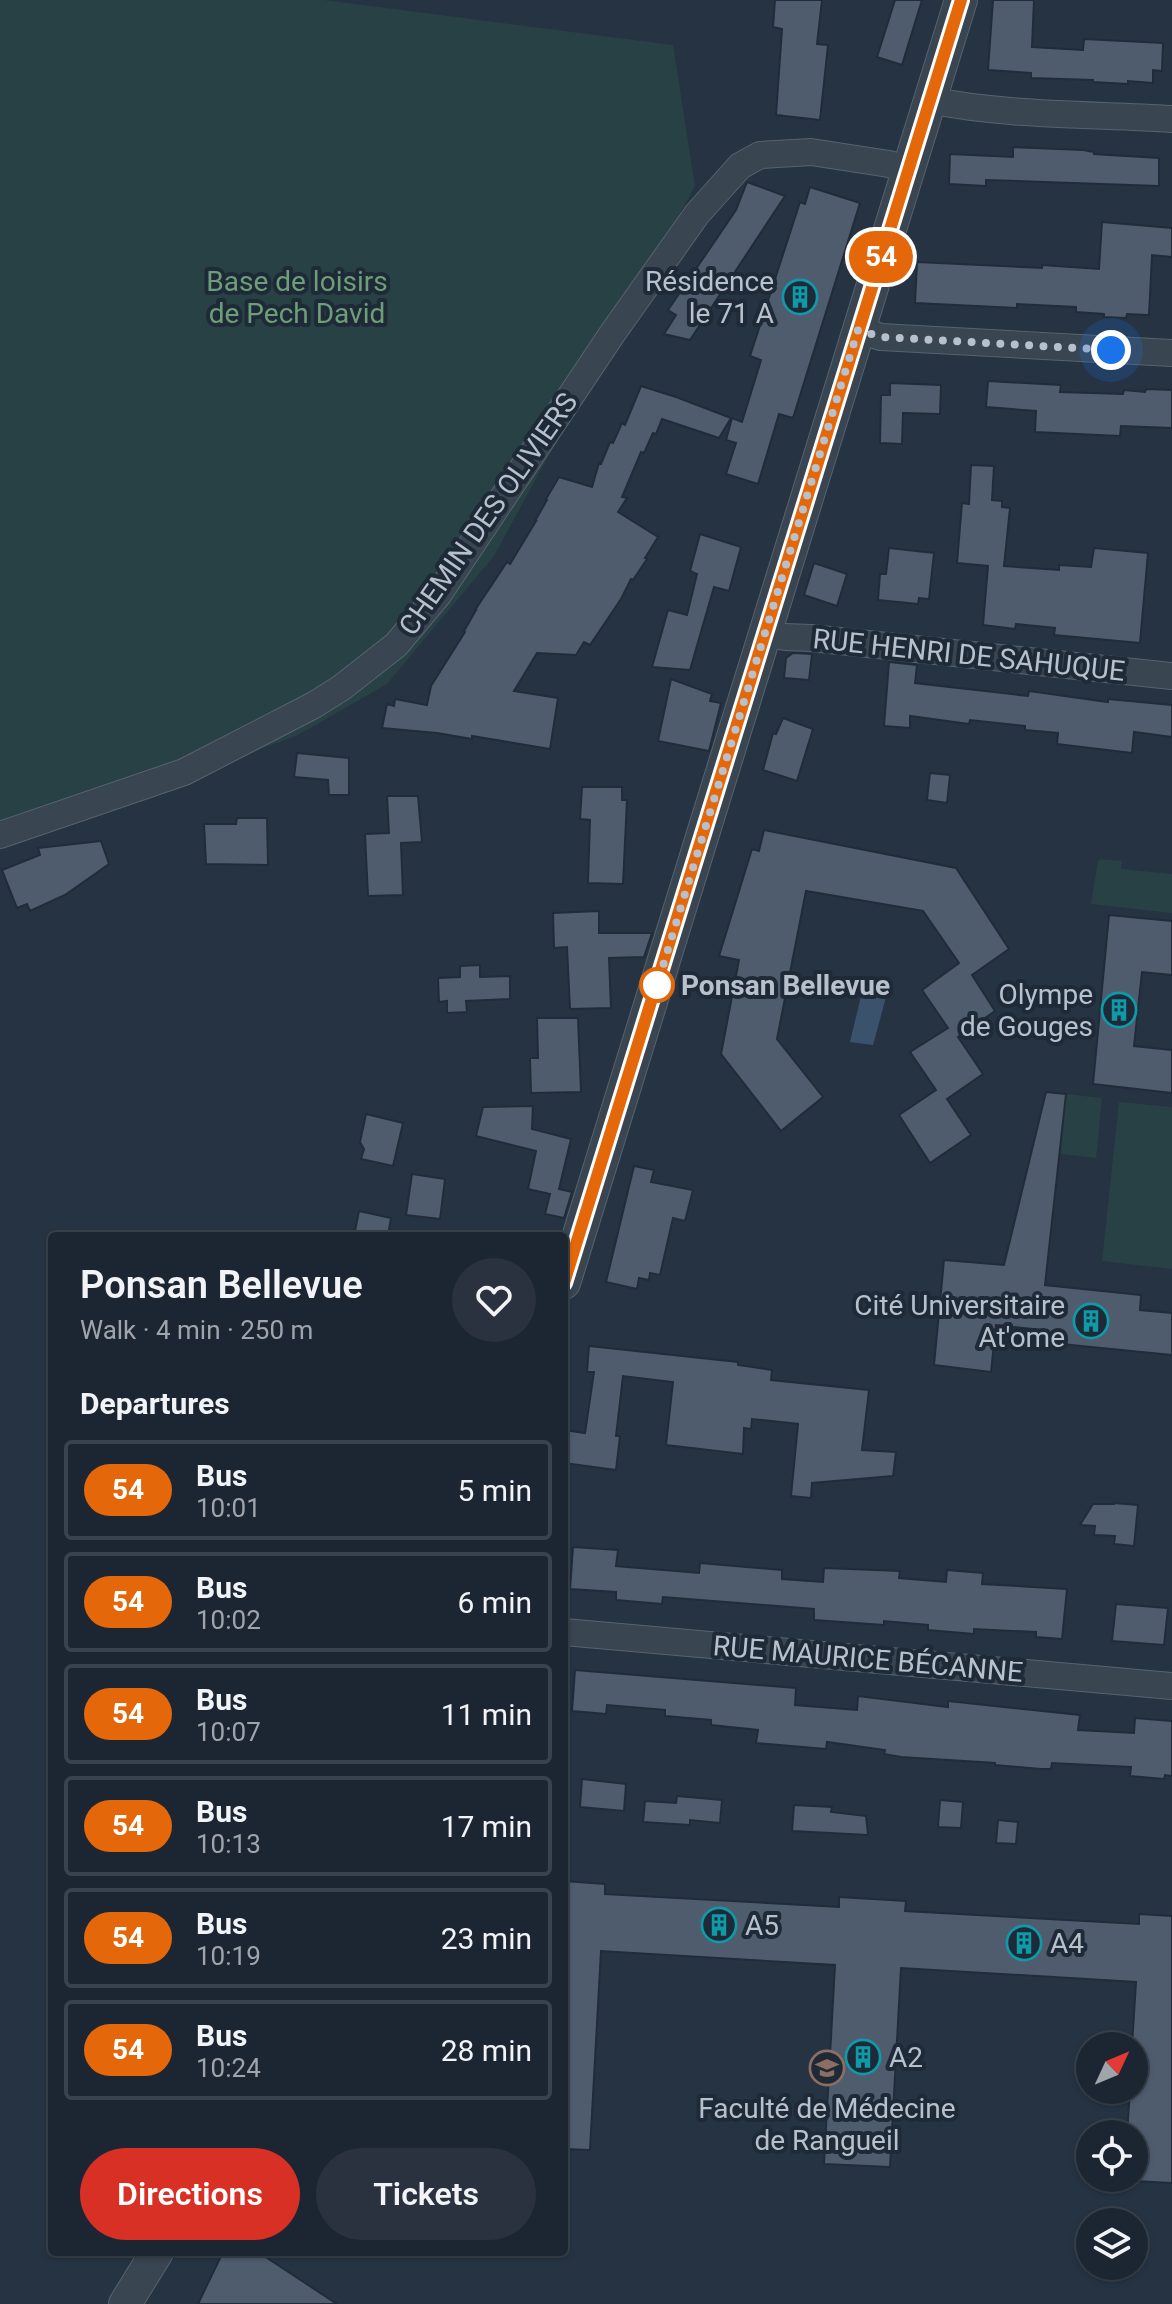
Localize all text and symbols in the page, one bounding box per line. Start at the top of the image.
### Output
line badge: 54 [845,231,917,283]
text: 54 [865,240,897,273]
park label: Base de loisirs de Pech David [206,265,388,330]
place label: Résidence le 71 A [645,265,774,330]
building icon: Résidence le 71 A [781,278,819,316]
your location [1091,330,1131,370]
street label: CHEMIN DES OLIVIERS [392,387,584,641]
street label: RUE HENRI DE SAHUQUE [811,622,1127,688]
marker: Ponsan Bellevue [640,968,674,1002]
place label: Ponsan Bellevue [681,969,890,1002]
place label: Olympe de Gouges [960,978,1093,1043]
building icon: Olympe de Gouges [1100,991,1138,1029]
button: heart [452,1258,536,1342]
text: Ponsan Bellevue [80,1263,363,1307]
place label: Cité Universitaire At'ome [854,1289,1065,1354]
building icon: Cité Universitaire At'ome [1072,1302,1110,1340]
text: Walk · 4 min · 250 m [80,1315,313,1345]
text: Departures [80,1386,230,1421]
text: Bus [196,1458,247,1493]
text: 54 [112,1473,144,1506]
text: 5 min [458,1473,532,1508]
text: 10:01 [196,1493,261,1523]
text: Bus [196,1570,247,1605]
text: 54 [112,1585,144,1618]
text: 6 min [458,1585,532,1620]
text: 10:02 [196,1605,261,1635]
street label: RUE MAURICE BÉCANNE [712,1629,1024,1689]
text: Bus [196,1682,247,1717]
text: 54 [112,1697,144,1730]
text: 11 min [441,1697,532,1732]
text: 10:07 [196,1717,261,1747]
text: Bus [196,1794,247,1829]
text: 54 [112,1809,144,1842]
text: 17 min [441,1809,532,1844]
text: 10:13 [196,1829,261,1859]
text: Bus [196,1906,247,1941]
building icon: A5 [700,1906,738,1944]
place label: A5 [745,1909,779,1942]
text: 54 [112,1921,144,1954]
text: 23 min [441,1921,532,1956]
building icon: A4 [1005,1924,1043,1962]
place label: A4 [1050,1927,1084,1960]
text: 10:19 [196,1941,261,1971]
text: Bus [196,2018,247,2053]
north arrow [1076,2032,1148,2104]
map controls [1076,2032,1148,2280]
text: 54 [112,2033,144,2066]
text: 28 min [441,2033,532,2068]
building icon: A2 [844,2038,882,2076]
place label: A2 [889,2041,923,2074]
school or university icon: Faculté de Médecine de Rangueil [808,2049,846,2087]
text: 10:24 [196,2053,261,2083]
place label: Faculté de Médecine de Rangueil [698,2092,956,2157]
button: locate [1076,2120,1148,2192]
button: Directions [80,2148,300,2240]
button: Tickets [316,2148,536,2240]
button: layers [1076,2208,1148,2280]

